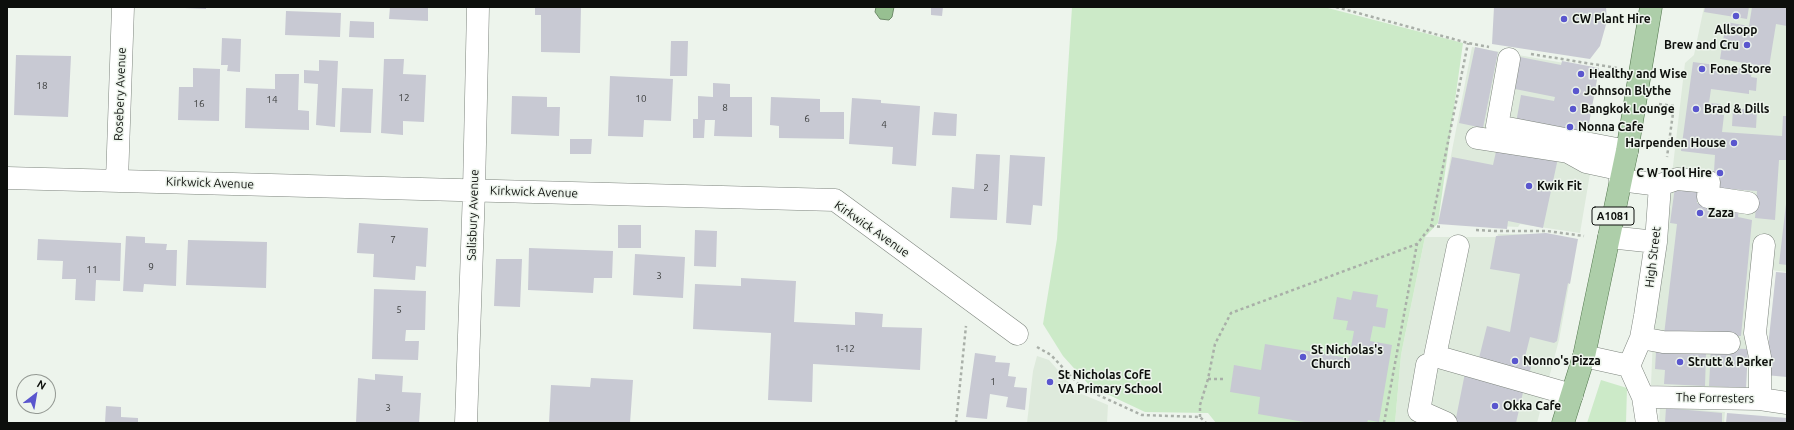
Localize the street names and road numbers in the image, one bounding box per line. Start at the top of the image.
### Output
street label: Rosebery Avenue [111,47,129,141]
street label: Salisbury Avenue [464,169,482,261]
street label: Kirkwick Avenue [166,174,254,192]
street label: Kirkwick Avenue [490,183,578,201]
street label: Kirkwick Avenue [832,198,912,260]
road number: A1081 [1592,207,1634,225]
street label: High Street [1642,226,1664,288]
street label: The Forresters [1676,390,1754,406]

